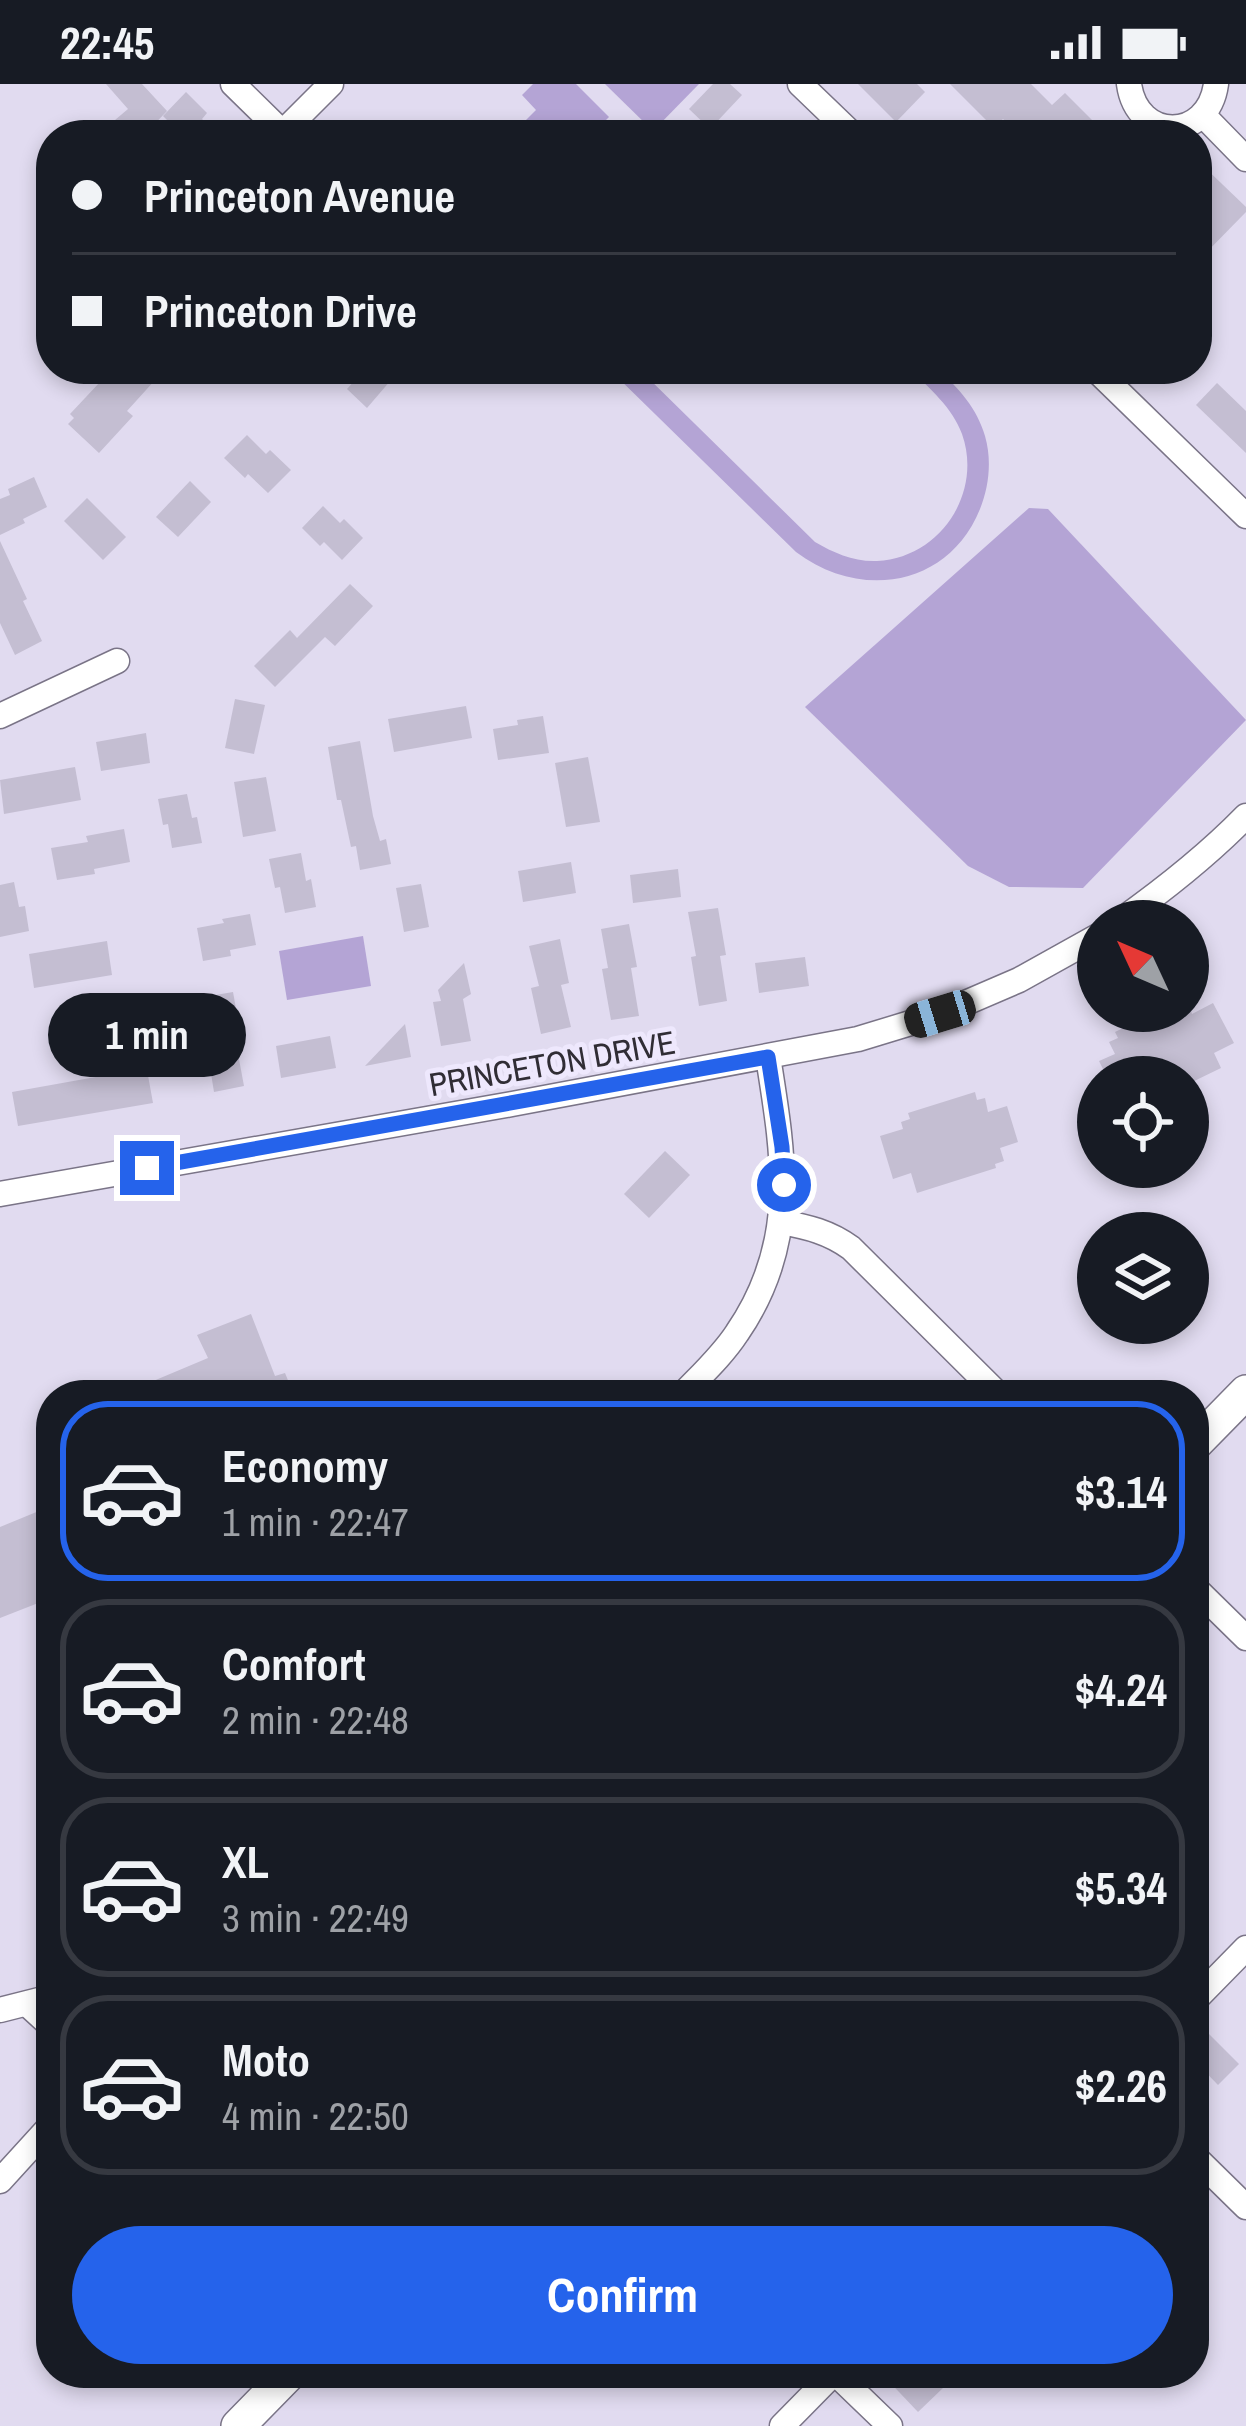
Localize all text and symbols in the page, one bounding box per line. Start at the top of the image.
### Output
text: 22:45 [60,12,154,73]
text: Princeton Avenue [144,165,455,226]
text: Princeton Drive [144,280,417,341]
north arrow [1077,900,1209,1032]
map controls [1077,900,1209,1344]
car [900,986,980,1042]
callout: 1 min [48,994,246,1078]
text: 1 min [105,1009,189,1061]
street label: PRINCETON DRIVE [426,1020,678,1106]
button: locate [1077,1056,1209,1188]
route end [120,1141,174,1195]
route start [757,1158,811,1212]
button: layers [1077,1212,1209,1344]
text: Economy [222,1435,388,1496]
icon: car [78,1437,186,1545]
text: $3.14 [1075,1461,1167,1522]
text: 1 min · 22:47 [222,1496,409,1548]
text: Comfort [222,1633,365,1694]
icon: car [78,1635,186,1743]
text: $4.24 [1075,1659,1167,1720]
text: 2 min · 22:48 [222,1694,409,1746]
text: XL [222,1831,269,1892]
icon: car [78,1833,186,1941]
text: $5.34 [1075,1857,1167,1918]
text: 3 min · 22:49 [222,1892,409,1944]
text: Moto [222,2029,310,2090]
icon: car [78,2031,186,2139]
text: $2.26 [1075,2055,1167,2116]
text: 4 min · 22:50 [222,2090,409,2142]
button: Confirm [72,2226,1173,2364]

